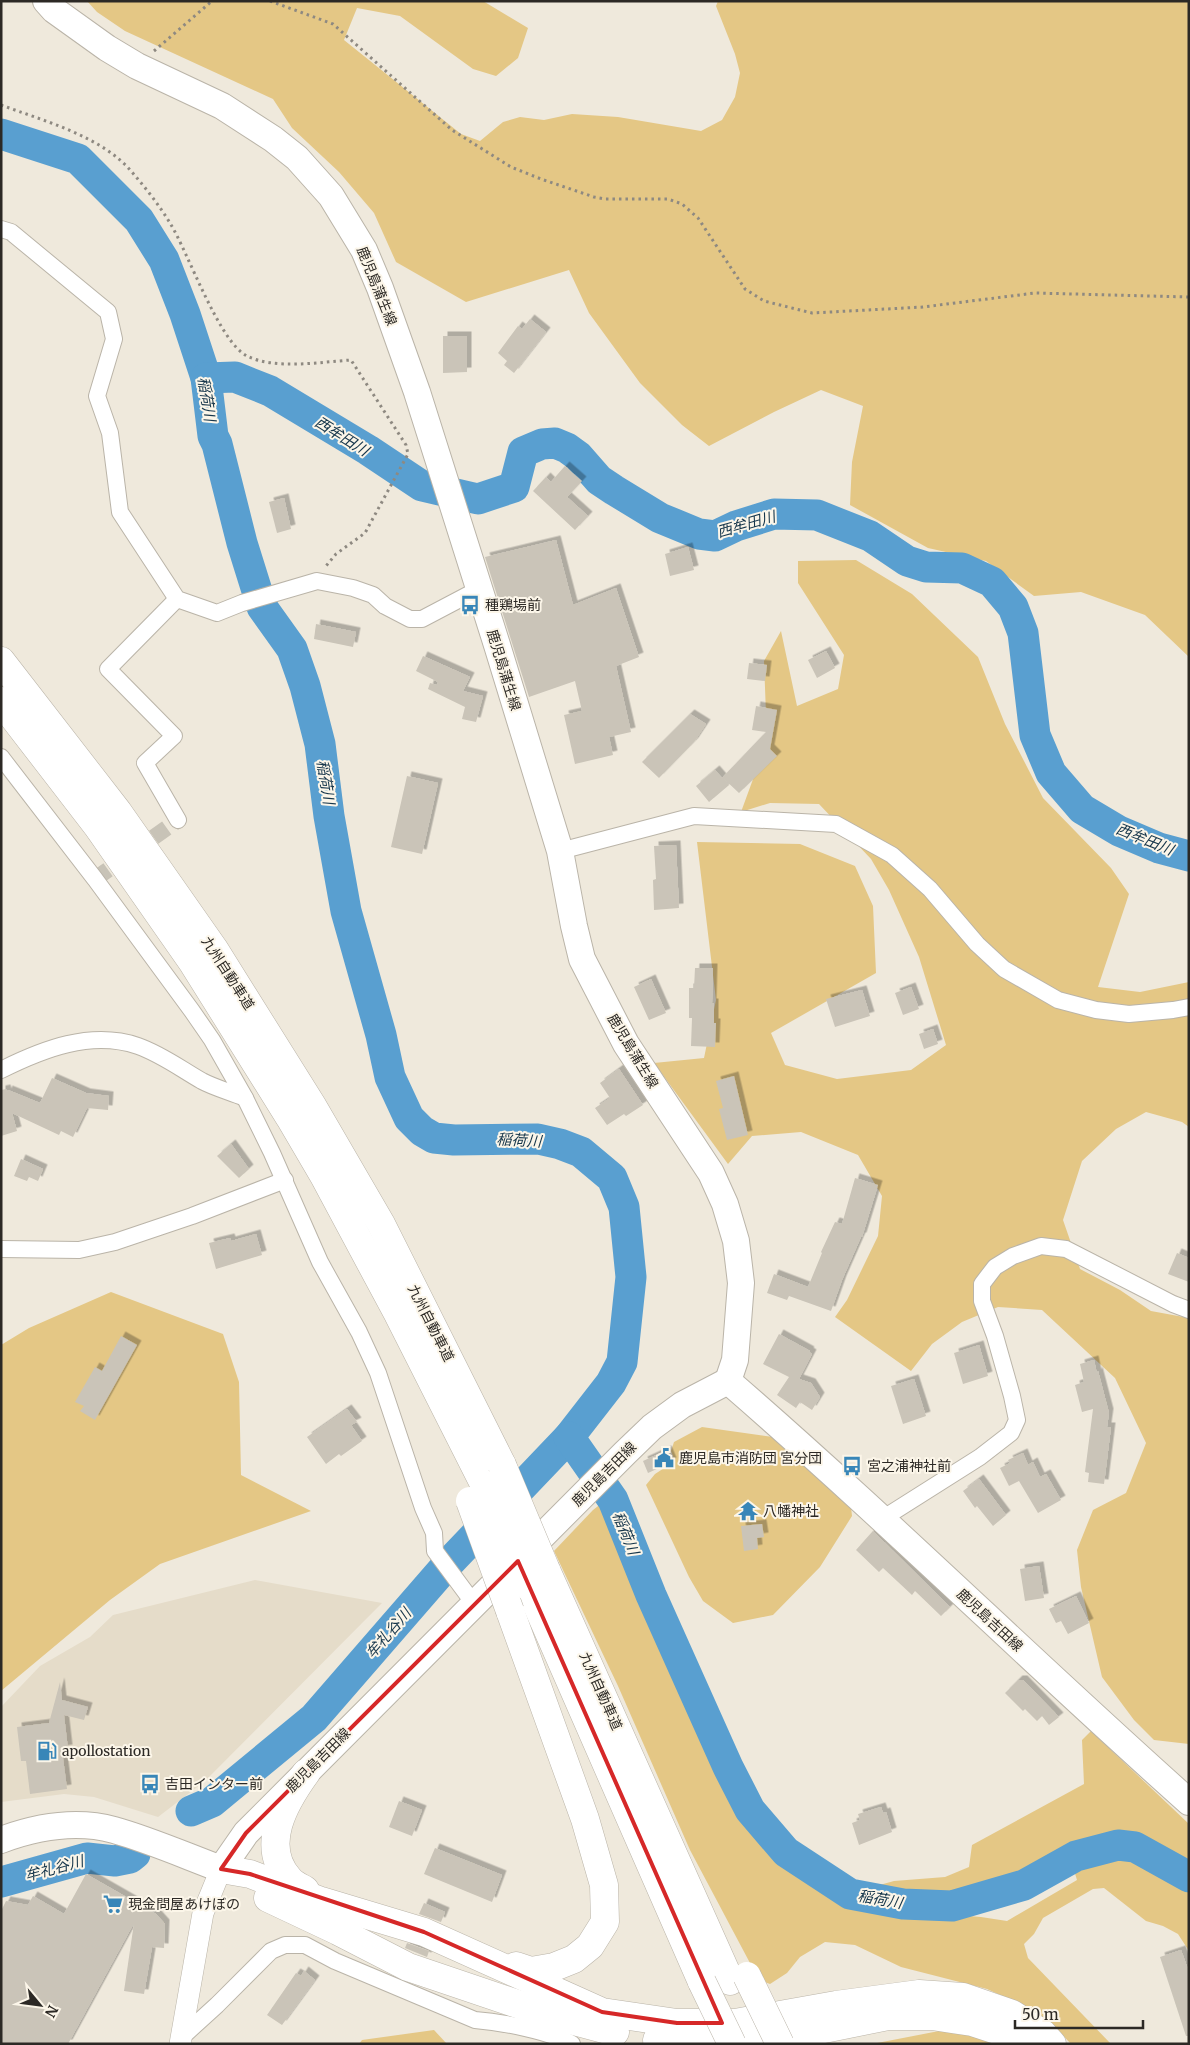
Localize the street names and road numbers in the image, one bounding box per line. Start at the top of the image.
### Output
street label: 鹿児島蒲生線 [353,244,401,328]
street label: 鹿児島蒲生線 [483,627,525,713]
street label: 九州自動車道 [198,933,258,1013]
street label: 鹿児島蒲生線 [604,1010,662,1092]
street label: 九州自動車道 [404,1281,458,1365]
street label: 鹿児島吉田線 [568,1438,640,1510]
street label: 鹿児島吉田線 [953,1585,1027,1655]
street label: 九州自動車道 [576,1649,626,1733]
street label: 鹿児島吉田線 [282,1724,354,1796]

